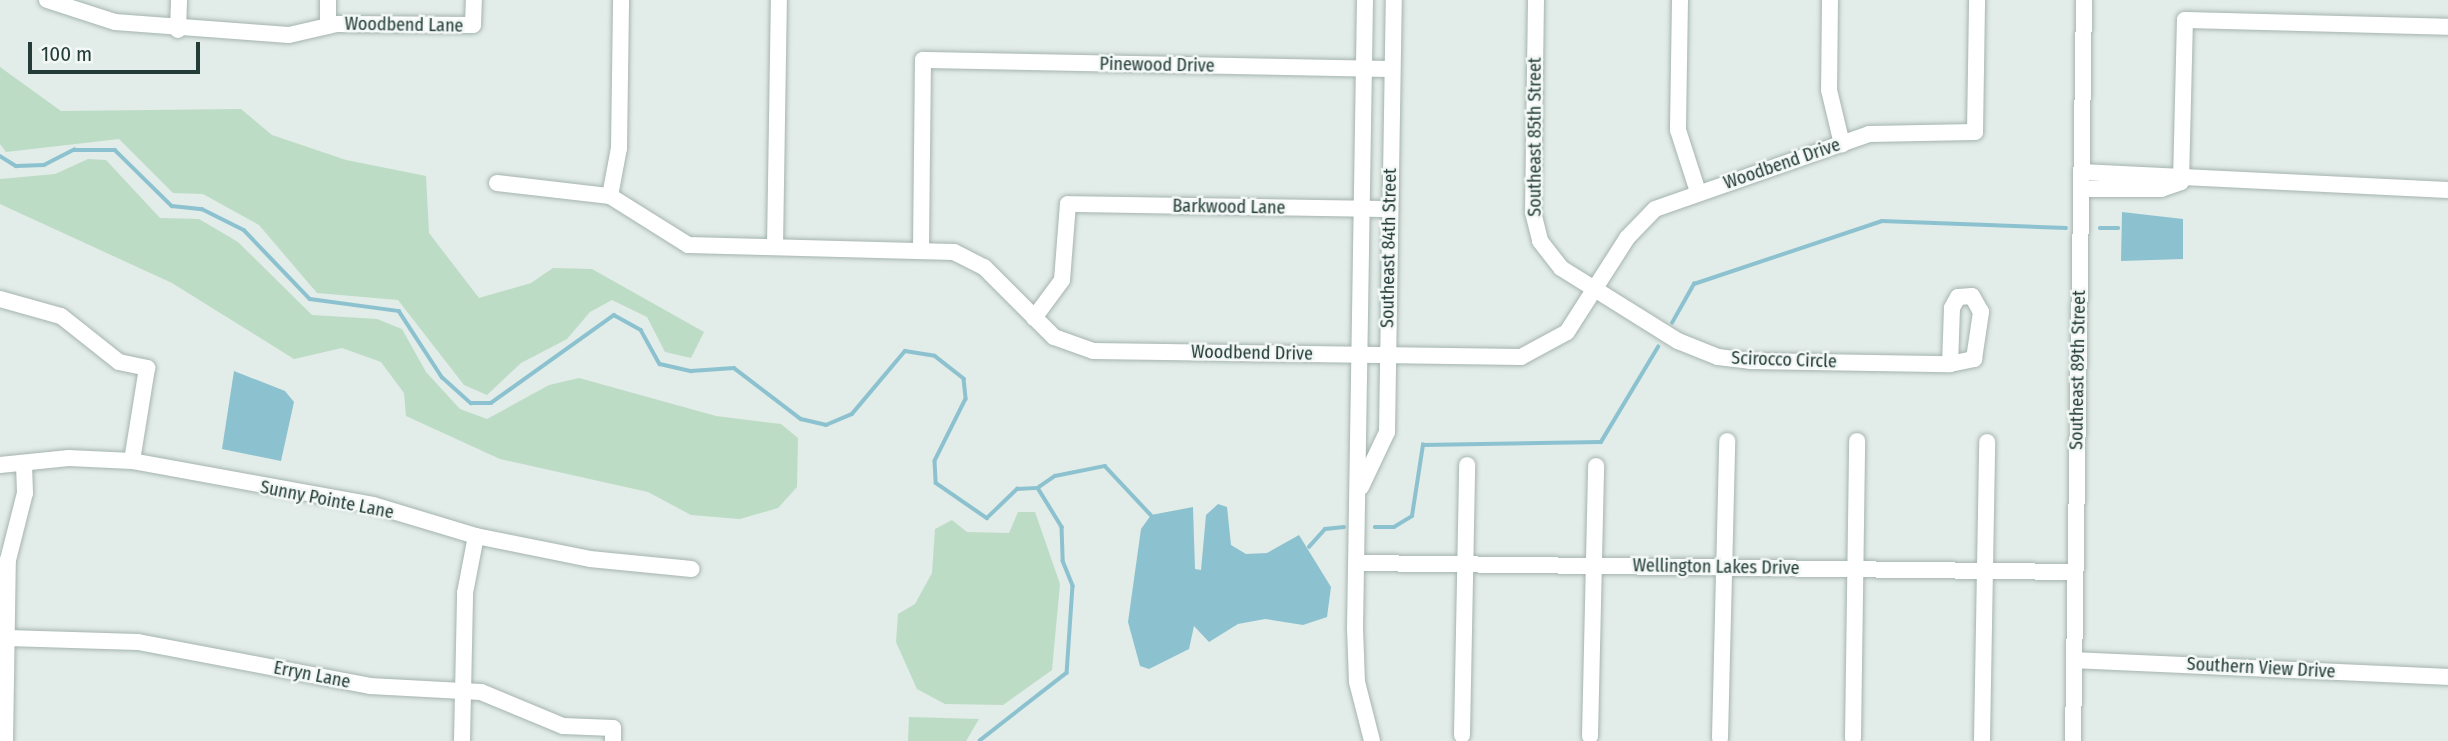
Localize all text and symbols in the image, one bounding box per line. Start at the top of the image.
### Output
street label: Woodbend Lane [344,13,464,37]
scale bar [32,28,203,72]
text: 100 m [41,41,92,67]
street label: Pinewood Drive [1099,53,1215,77]
street label: Southeast 85th Street [1524,57,1546,217]
street label: Woodbend Drive [1721,134,1843,194]
street label: Southeast 84th Street [1377,168,1401,328]
street label: Barkwood Lane [1172,195,1286,219]
street label: Southeast 89th Street [2066,290,2090,450]
street label: Woodbend Drive [1191,341,1313,365]
street label: Scirocco Circle [1731,347,1837,373]
street label: Sunny Pointe Lane [258,476,396,524]
street label: Wellington Lakes Drive [1632,555,1800,579]
street label: Southern View Drive [2186,653,2336,683]
street label: Erryn Lane [272,657,352,693]

